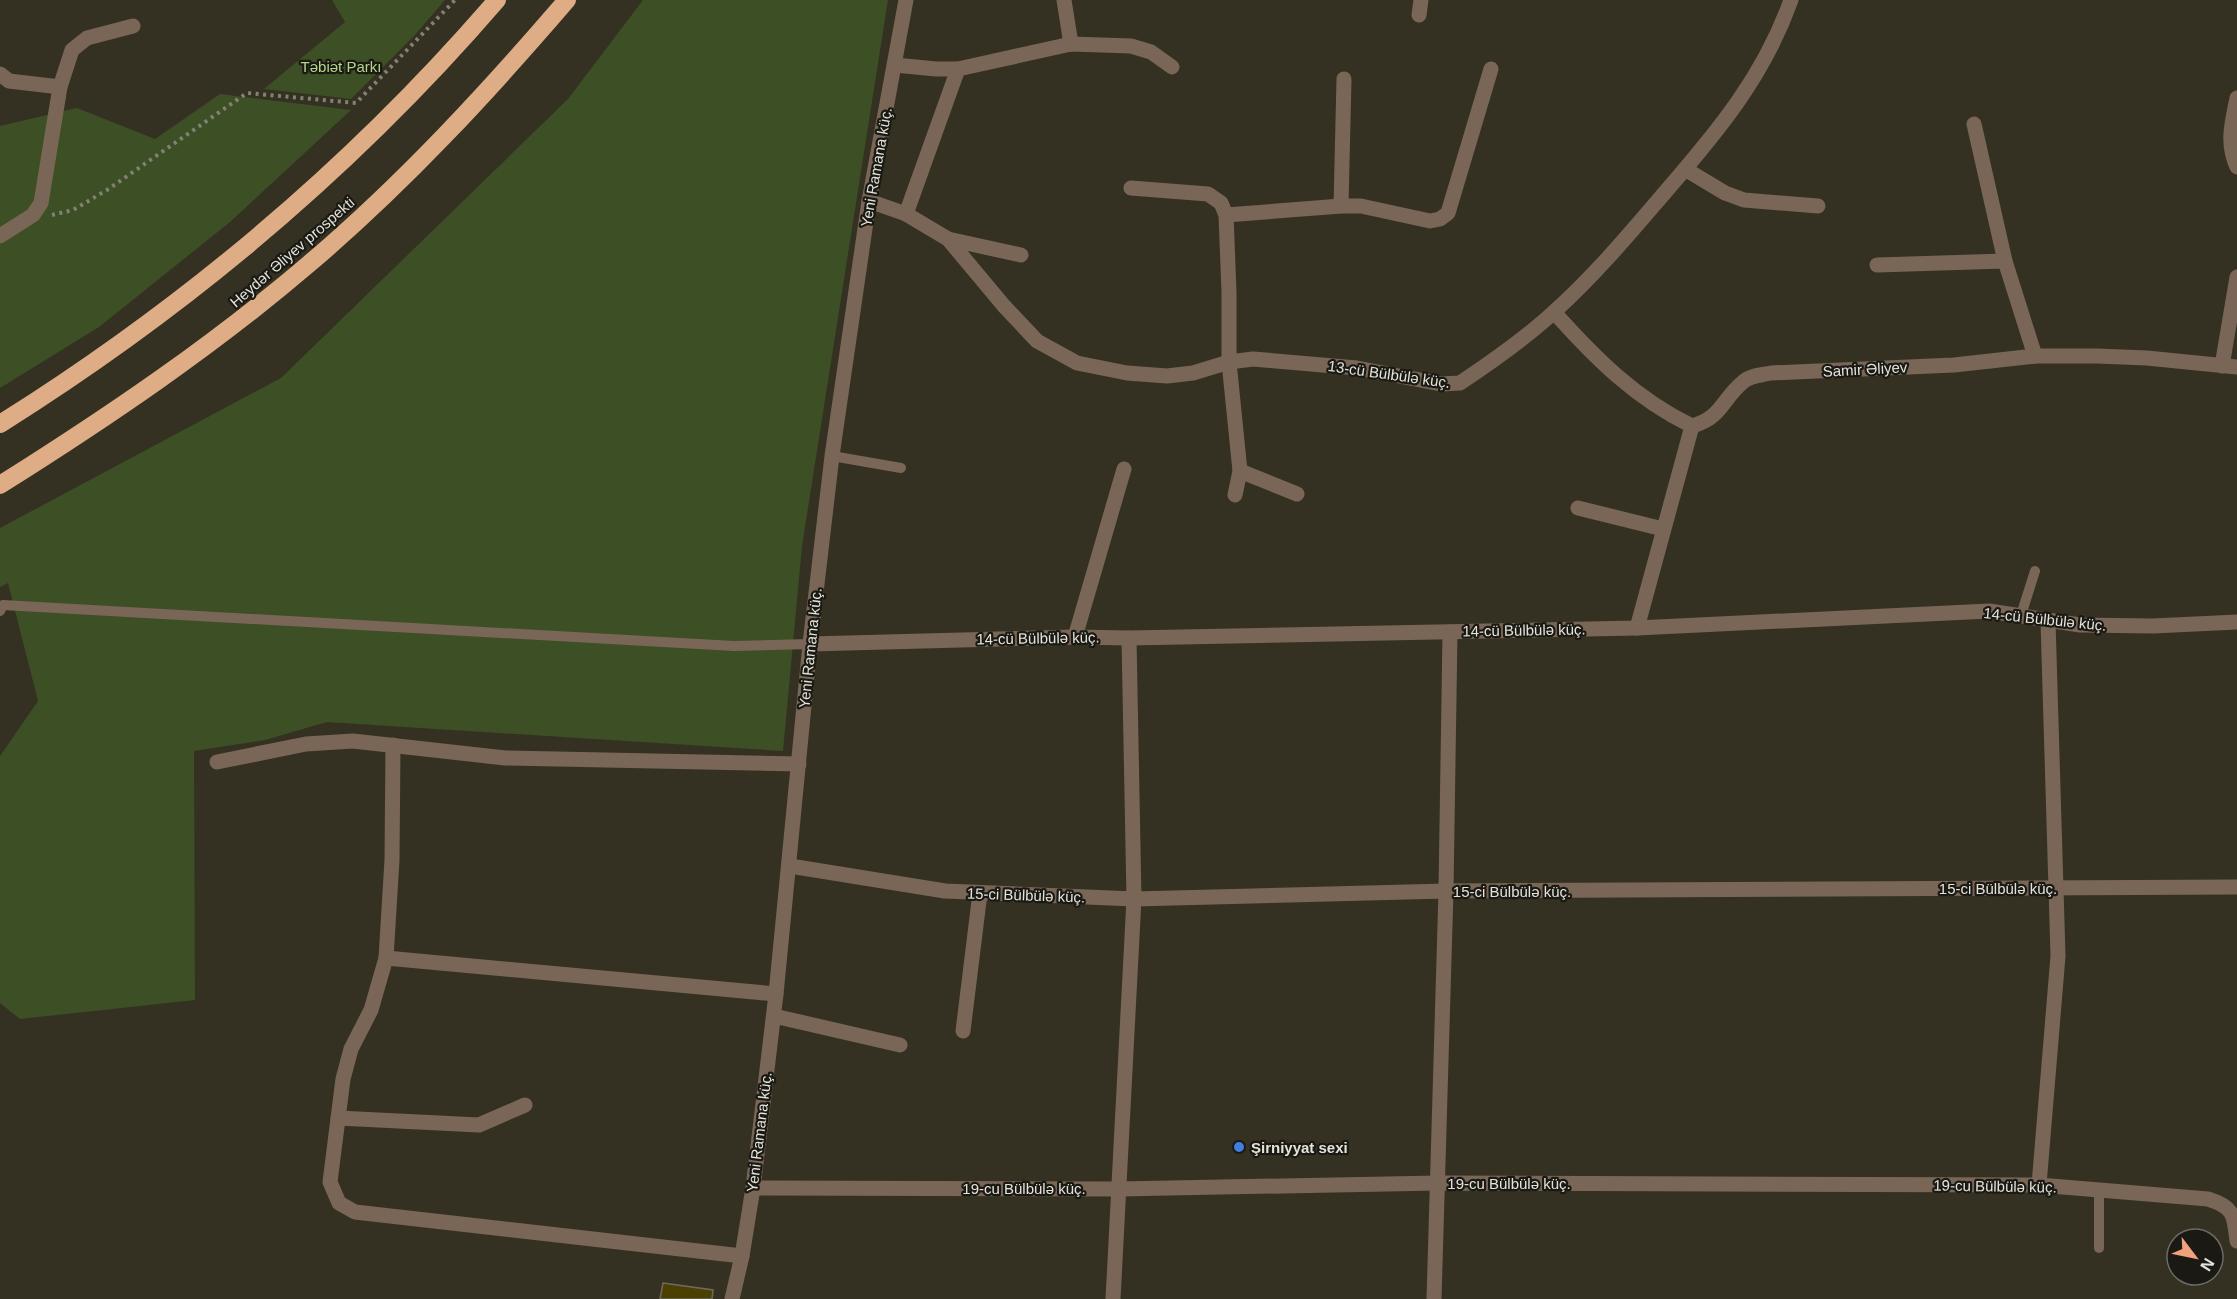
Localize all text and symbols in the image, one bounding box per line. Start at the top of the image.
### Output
park label: Təbiət Parkı [301,58,381,75]
street label: Yeni Ramana küç. [857,106,895,228]
street label: Heydər Əliyev prospekti [226,193,358,311]
street label: 13-cü Bülbülə küç. [1327,357,1451,391]
street label: Samir Əliyev [1822,358,1908,380]
street label: Yeni Ramana küç. [795,587,825,709]
street label: 14-cü Bülbülə küç. [1983,604,2107,634]
street label: 14-cü Bülbülə küç. [1462,620,1586,640]
street label: 14-cü Bülbülə küç. [976,628,1100,648]
street label: 15-ci Bülbülə küç. [1939,880,2057,897]
street label: 15-ci Bülbülə küç. [1453,883,1571,900]
street label: 15-ci Bülbülə küç. [967,884,1085,906]
street label: Yeni Ramana küç. [743,1071,775,1193]
place label: Şirniyyat sexi [1251,1139,1348,1156]
marker: Şirniyyat sexi [1232,1140,1246,1154]
street label: 19-cu Bülbülə küç. [1447,1175,1571,1192]
street label: 19-cu Bülbülə küç. [1933,1176,2057,1196]
street label: 19-cu Bülbülə küç. [962,1180,1086,1197]
north arrow [2165,1227,2225,1287]
text: N [2197,1255,2218,1274]

